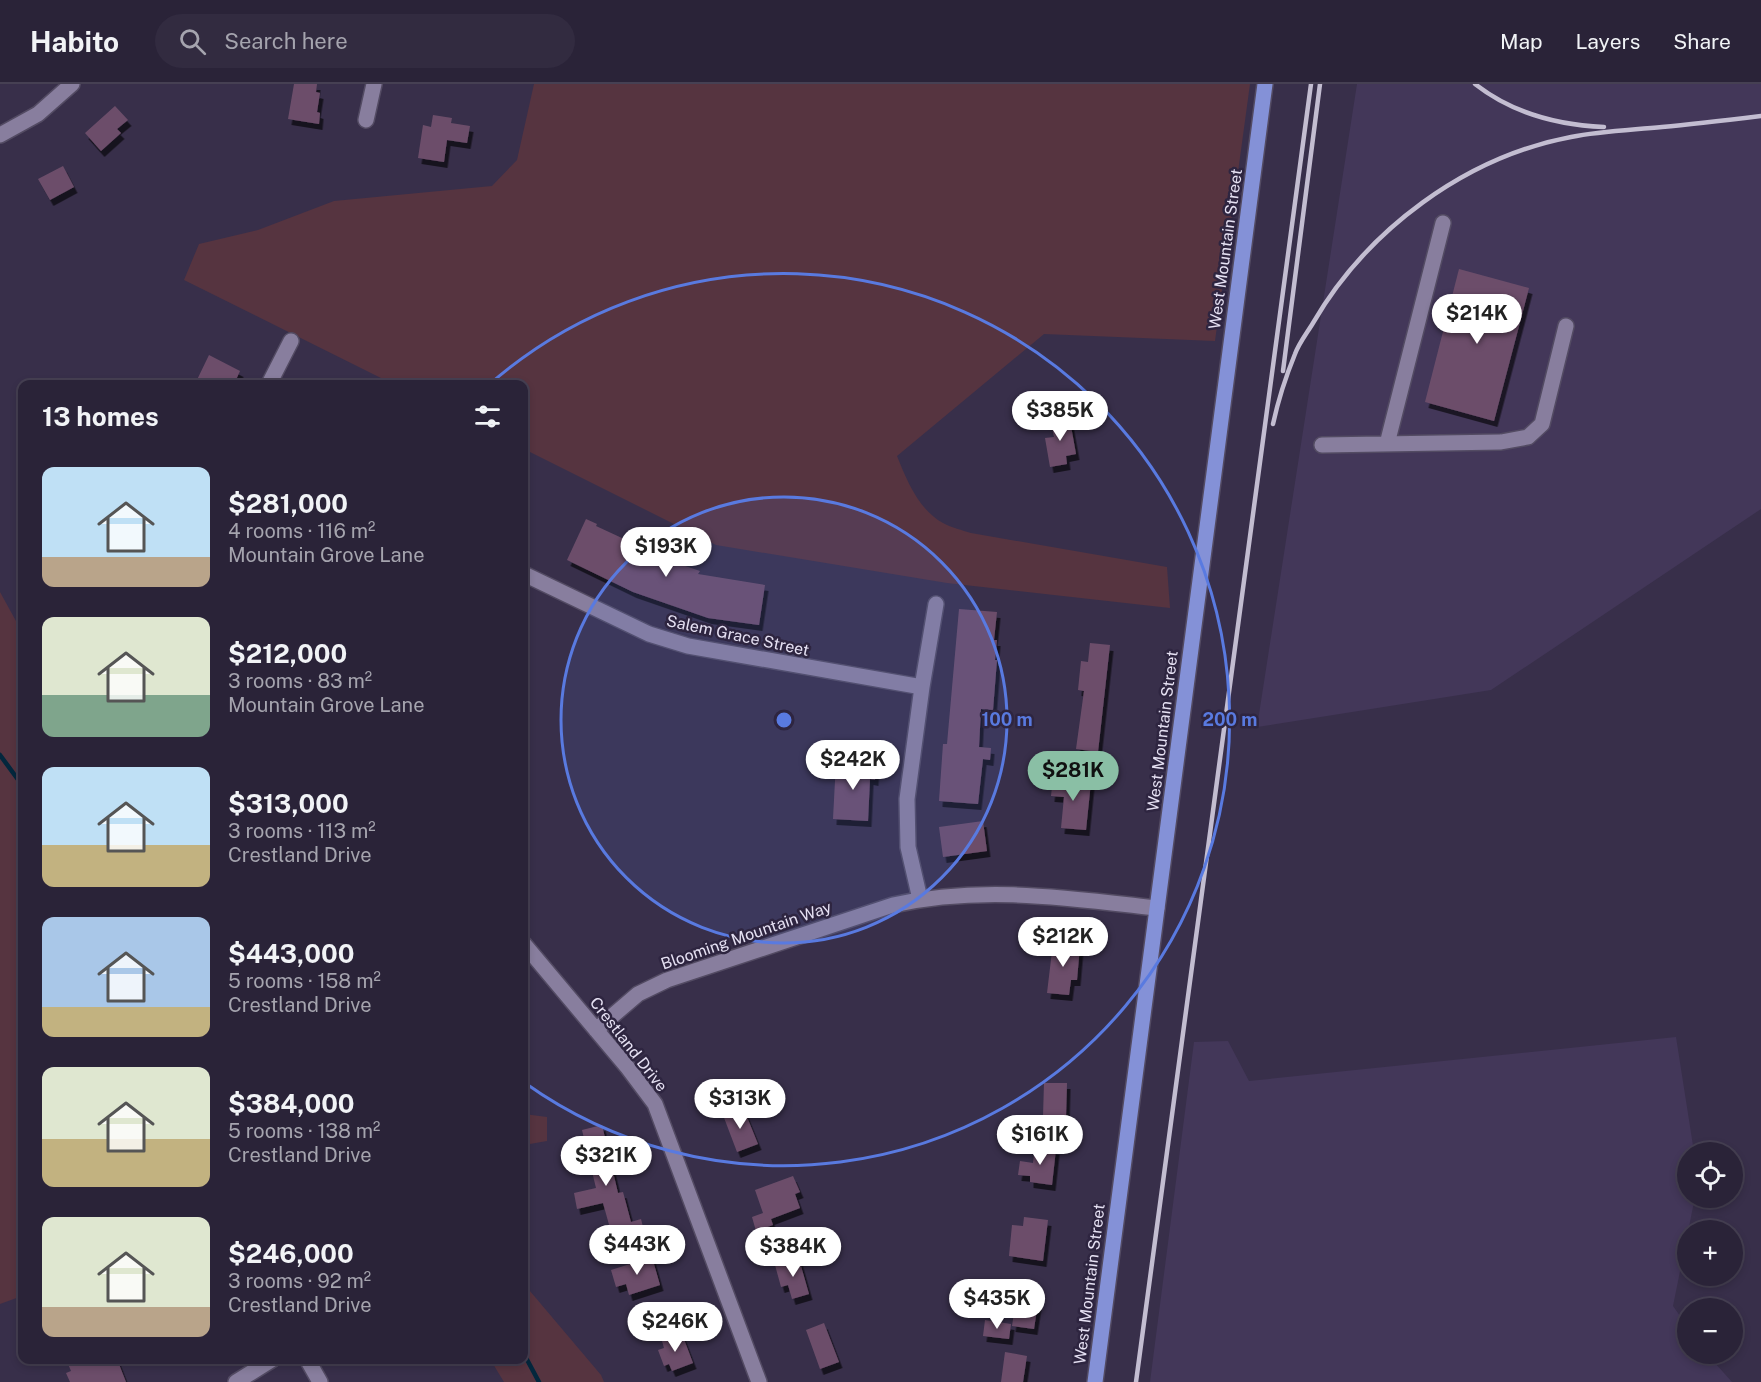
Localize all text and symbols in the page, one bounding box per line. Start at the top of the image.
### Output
search box [155,14,575,68]
text: Habito [30,25,119,58]
icon: search [176,25,209,58]
text: Search here [224,28,348,54]
text: Map [1500,29,1543,54]
text: Layers [1576,29,1640,54]
text: Share [1673,29,1731,54]
street label: West Mountain Street [1205,168,1246,331]
pin: $214K [1435,294,1519,345]
text: $214K [1446,301,1508,325]
pin: $385K [1018,391,1102,442]
text: $385K [1026,398,1094,422]
icon: filters [471,400,504,433]
text: 13 homes [42,401,159,432]
text: $281,000 [228,488,348,519]
icon: home [90,491,162,563]
text: 4 rooms · 116 m² [228,519,375,543]
pin: $193K [624,527,708,578]
text: $193K [635,534,697,558]
text: Mountain Grove Lane [228,543,424,567]
street label: Salem Grace Street [665,611,811,660]
text: $212,000 [228,638,347,669]
icon: home [90,641,162,713]
street label: West Mountain Street [1143,650,1182,813]
text: 3 rooms · 83 m² [228,669,372,693]
text: Mountain Grove Lane [228,693,424,717]
text: 100 m [981,709,1033,730]
text: 200 m [1203,709,1257,730]
centre of rings [774,710,794,730]
pin: $242K [811,740,895,791]
text: $242K [820,747,886,771]
pin: $281K [1031,751,1115,802]
text: $281K [1042,758,1104,782]
text: $313,000 [228,788,349,819]
icon: home [90,791,162,863]
text: 3 rooms · 113 m² [228,819,376,843]
text: Crestland Drive [228,843,372,867]
street label: Blooming Mountain Way [658,897,834,974]
pin: $212K [1021,917,1105,968]
text: $212K [1032,924,1094,948]
text: $443,000 [228,938,354,969]
icon: home [90,941,162,1013]
text: 5 rooms · 158 m² [228,969,381,993]
text: Crestland Drive [228,993,372,1017]
street label: Crestland Drive [586,993,671,1095]
pin: $313K [698,1079,782,1130]
text: $313K [708,1086,772,1110]
text: $384,000 [228,1088,355,1119]
icon: home [90,1091,162,1163]
pin: $161K [998,1115,1082,1166]
text: 5 rooms · 138 m² [228,1119,380,1143]
text: $161K [1011,1122,1069,1146]
pin: $321K [564,1136,648,1187]
map controls [1677,1142,1743,1364]
button: locate [1677,1142,1743,1208]
text: Crestland Drive [228,1143,372,1167]
text: $321K [575,1143,637,1167]
street label: West Mountain Street [1070,1203,1109,1366]
button: + [1677,1220,1743,1286]
pin: $443K [595,1225,679,1276]
pin: $384K [751,1227,835,1278]
text: $443K [603,1232,671,1256]
text: $384K [759,1234,827,1258]
text: $246,000 [228,1238,354,1269]
icon: home [90,1241,162,1313]
text: 3 rooms · 92 m² [228,1269,371,1293]
pin: $435K [955,1279,1039,1330]
text: $435K [963,1286,1031,1310]
text: Crestland Drive [228,1293,372,1317]
button: − [1677,1298,1743,1364]
pin: $246K [633,1302,717,1353]
text: $246K [642,1309,708,1333]

